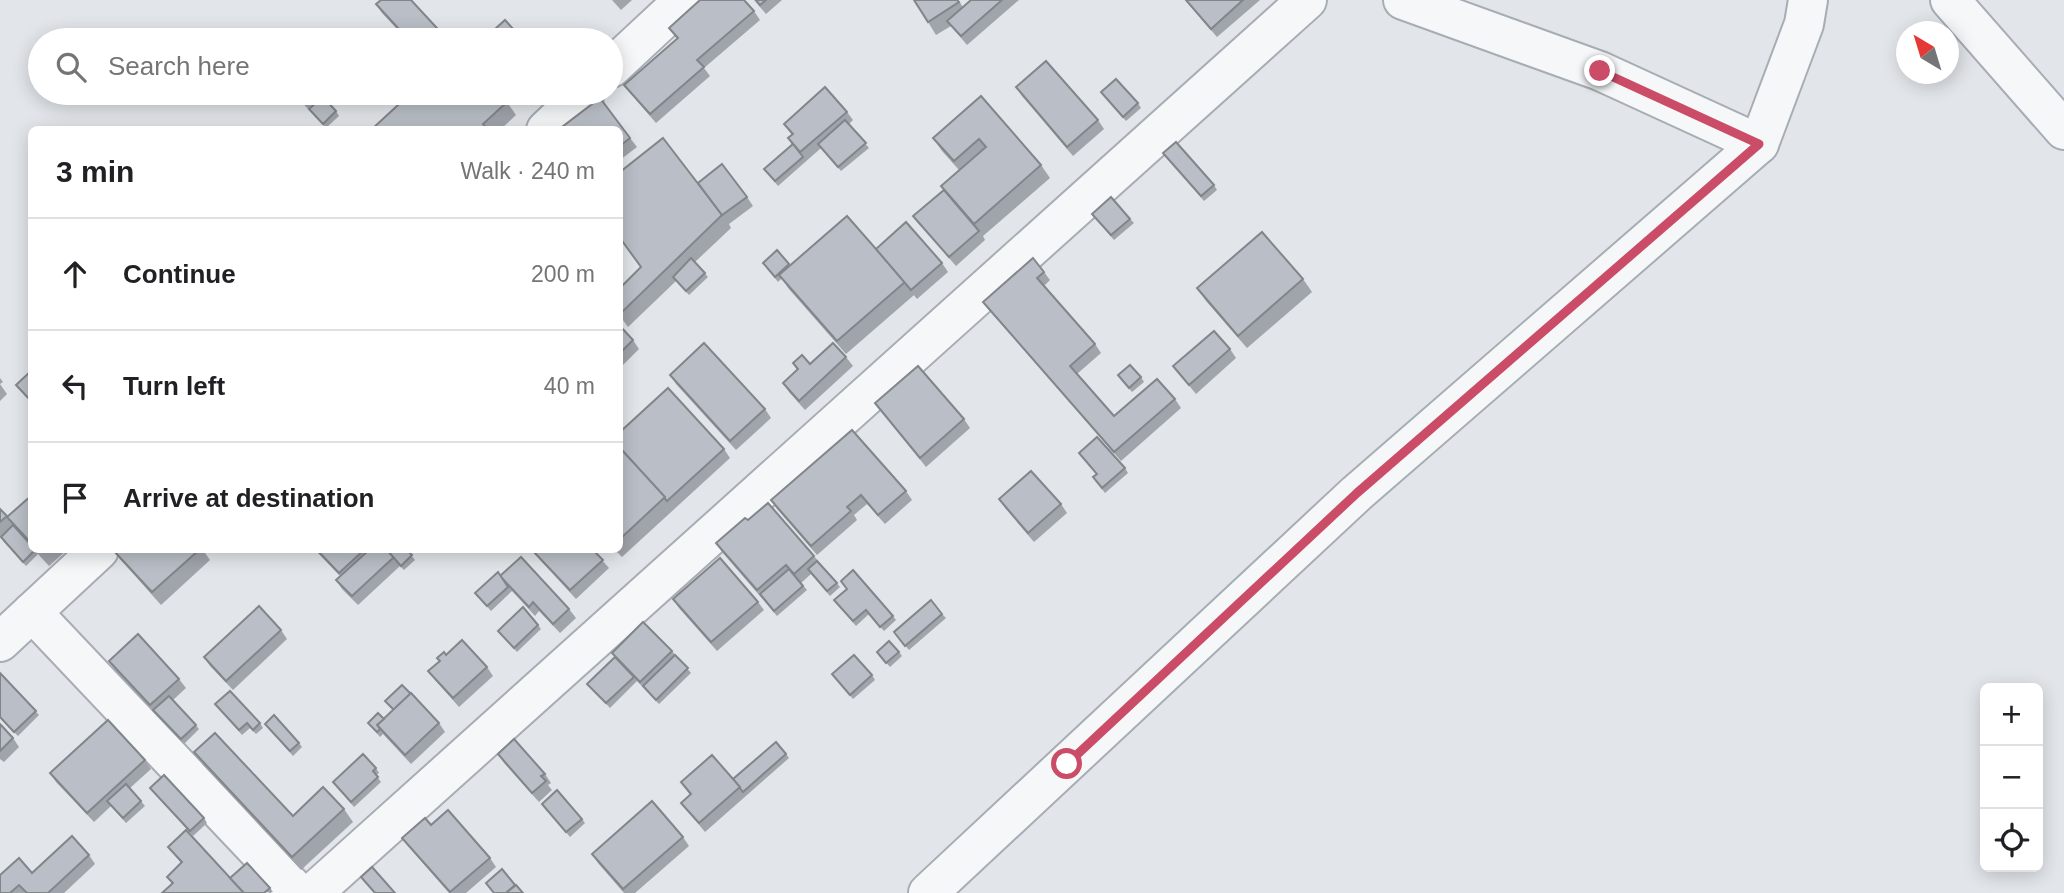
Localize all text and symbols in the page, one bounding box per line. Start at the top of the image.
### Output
north arrow [1896,21,1959,84]
search box [28,28,623,105]
icon: search [52,48,90,86]
text: Search here [108,51,250,81]
route end [1584,55,1615,86]
text: 3 min [56,155,134,188]
text: Walk · 240 m [460,158,595,184]
icon: ahead [56,255,94,293]
text: Continue [123,259,236,289]
text: 200 m [531,261,595,287]
icon: left [56,367,94,405]
text: Turn left [123,371,225,401]
text: 40 m [544,373,595,399]
icon: arrive [56,479,94,517]
text: Arrive at destination [123,483,374,513]
map controls [1980,683,2043,872]
button: + [1980,683,2043,746]
button: − [1980,746,2043,809]
route start [1051,748,1082,779]
button: locate [1980,809,2043,872]

